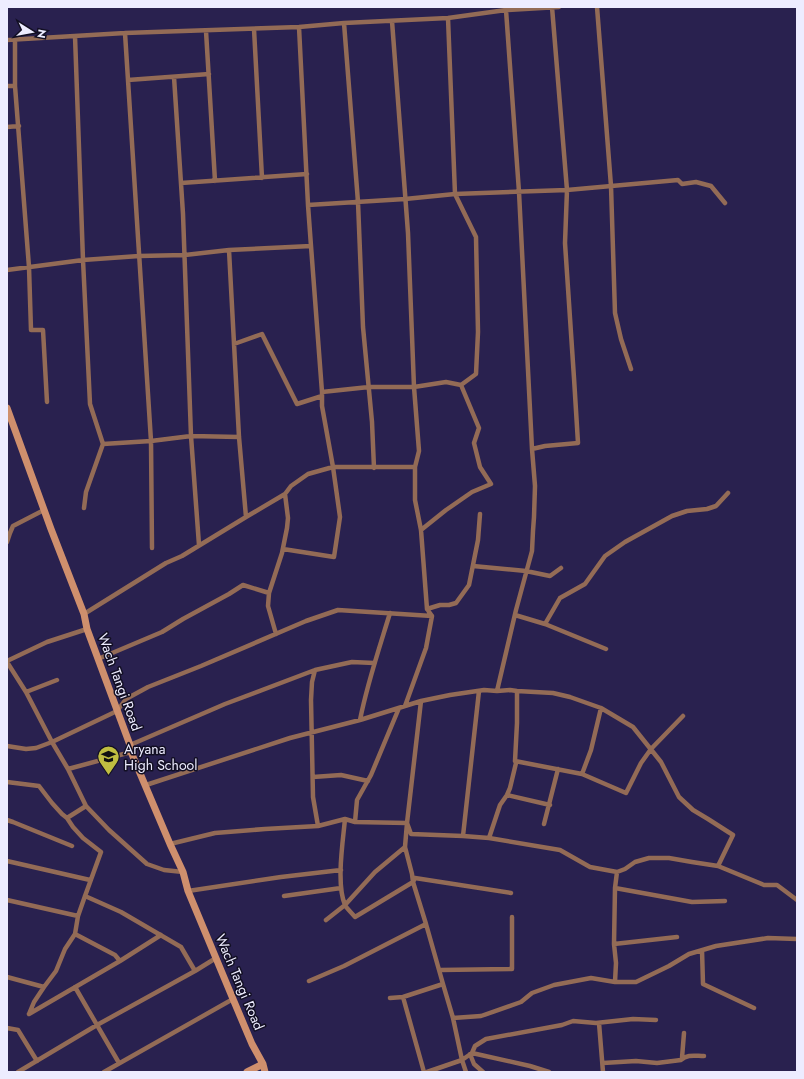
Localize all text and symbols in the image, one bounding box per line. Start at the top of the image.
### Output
north arrow [12,12,52,52]
text: N [33,28,51,40]
street label: Wach Tangi Road [93,630,147,734]
place label: Aryana High School [124,739,197,775]
school or university icon: Aryana High School [96,744,122,777]
street label: Wach Tangi Road [211,931,269,1033]

